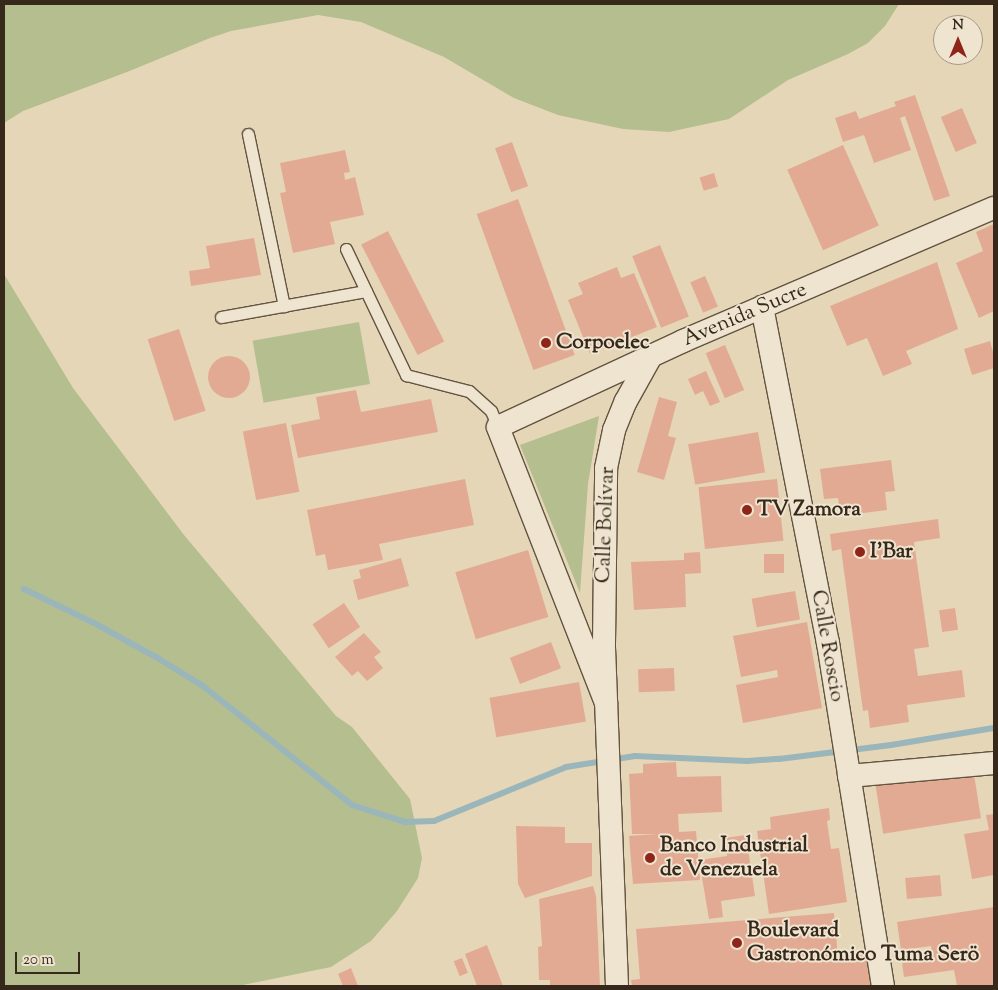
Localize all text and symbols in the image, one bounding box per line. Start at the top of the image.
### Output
north arrow [933,15,983,65]
text: N [952,16,964,36]
street label: Avenida Sucre [679,278,811,352]
place label: Corpoelec [556,330,649,356]
marker: Corpoelec [540,337,552,349]
street label: Calle Bolívar [591,466,621,584]
place label: TV Zamora [757,497,861,523]
marker: TV Zamora [741,504,753,516]
place label: I'Bar [870,539,913,565]
marker: I'Bar [854,546,866,558]
street label: Calle Roscio [805,588,849,704]
place label: Banco Industrial de Venezuela [660,833,808,883]
marker: Banco Industrial de Venezuela [644,852,656,864]
place label: Boulevard Gastronómico Tuma Serö [747,918,979,968]
marker: Boulevard Gastronómico Tuma Serö [731,937,743,949]
scale bar [18,942,82,974]
text: 20 m [23,950,54,971]

